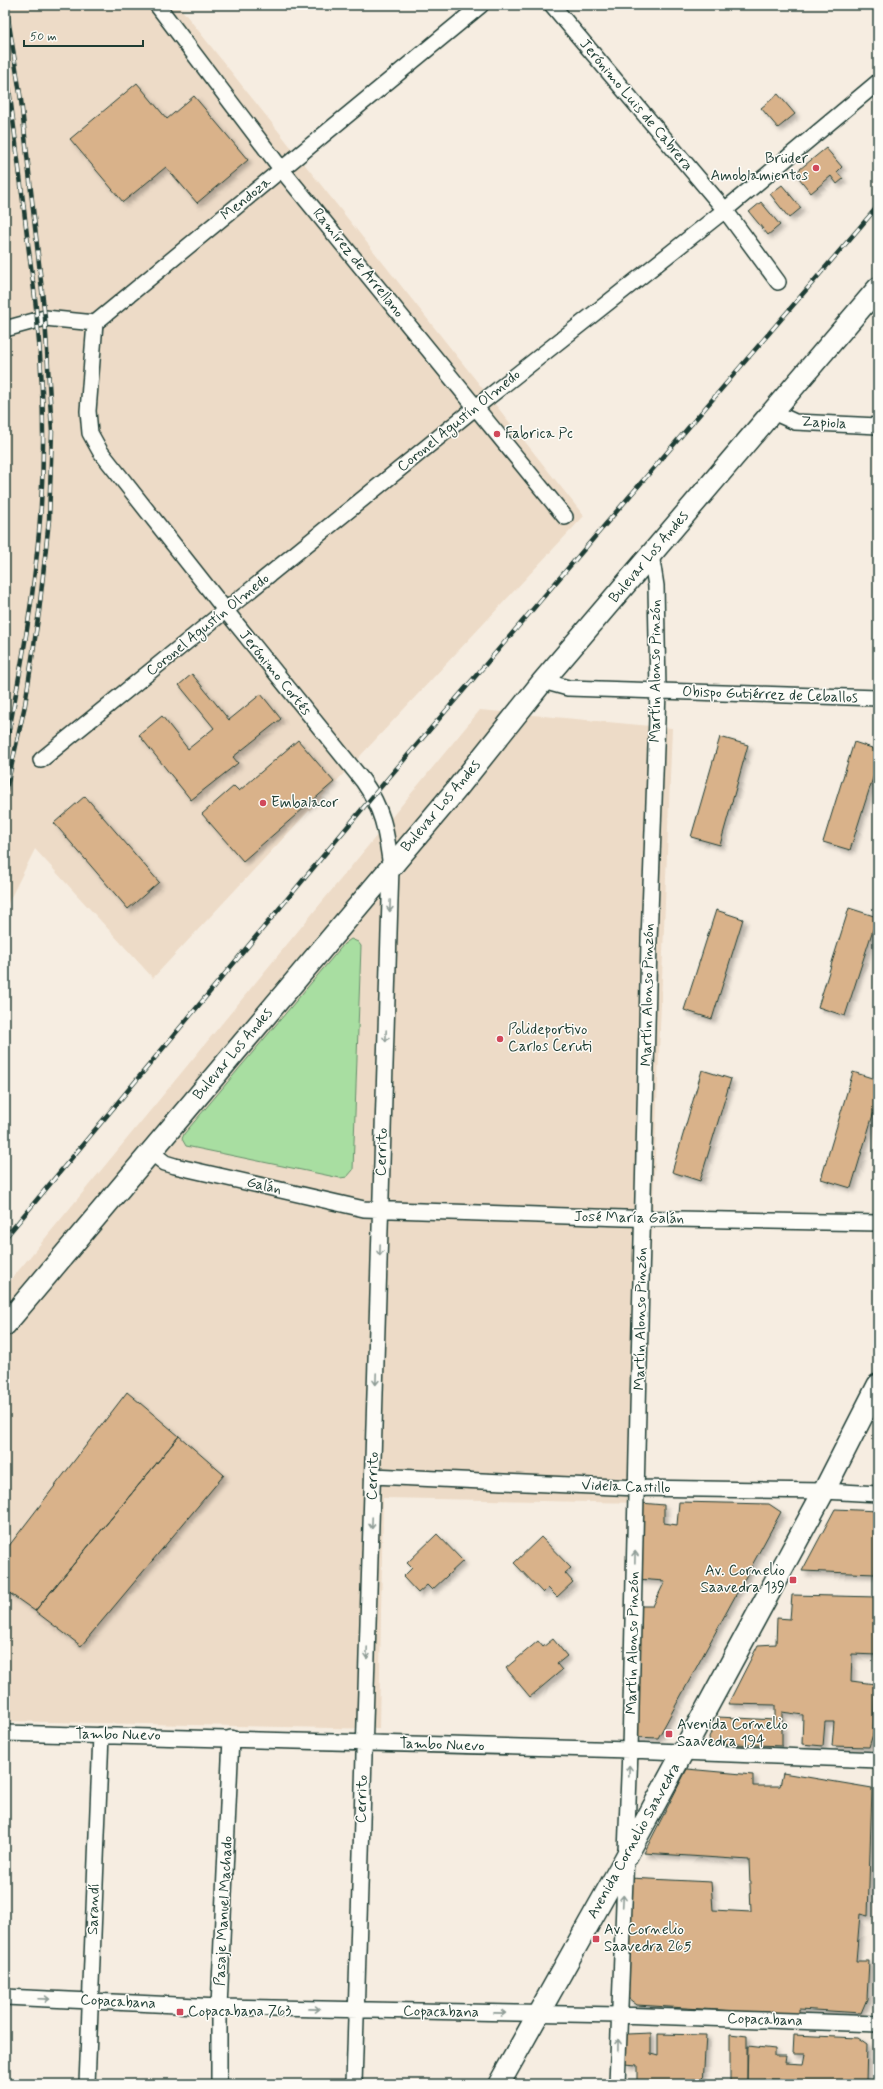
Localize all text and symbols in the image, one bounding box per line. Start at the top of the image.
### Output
scale bar [24,22,143,48]
text: 50 m [30,29,57,45]
street label: Jerónimo Luis de Cabrera [575,35,697,175]
place label: Brüder Amoblamientos [711,149,809,186]
marker: Brüder Amoblamientos [811,163,821,173]
street label: Mendoza [217,172,276,225]
street label: Ramírez de Arrellano [308,204,409,322]
street label: Coronel Agustín Olmedo [393,365,526,478]
street label: Zapiola [801,412,848,434]
place label: Fabrica Pc [505,424,573,444]
marker: Fabrica Pc [492,429,502,439]
street label: Bulevar Los Andes [605,507,694,607]
street label: Coronel Agustín Olmedo [142,569,275,682]
street label: Martín Alonso Pinzón [646,599,666,743]
street label: Jerónimo Cortés [234,626,316,720]
street label: Obispo Gutiérrez de Ceballos [682,682,858,708]
street label: Bulevar Los Andes [397,756,486,856]
place label: Embalacor [271,793,339,813]
marker: Embalacor [258,798,268,808]
one-way arrow [386,899,393,912]
street label: Martín Alonso Pinzón [637,923,659,1067]
street label: Bulevar Los Andes [189,1004,278,1104]
place label: Polideportivo Carlos Ceruti [508,1020,592,1057]
one-way arrow [382,1029,390,1042]
marker: Polideportivo Carlos Ceruti [495,1034,505,1044]
street label: Cerrito [371,1127,393,1177]
street label: Galán [245,1172,283,1200]
street label: José María Galán [574,1207,684,1229]
one-way arrow [376,1243,383,1256]
street label: Martín Alonso Pinzón [630,1247,652,1391]
one-way arrow [372,1372,380,1385]
street label: Cerrito [362,1451,384,1501]
street label: Videla Castillo [581,1475,671,1499]
one-way arrow [368,1516,376,1529]
one-way arrow [631,1551,639,1564]
place label: Av. Cornelio Saavedra 139 [700,1561,785,1598]
street label: Martín Alonso Pinzón [622,1571,644,1715]
marker: Av. Cornelio Saavedra 139 [788,1575,798,1585]
one-way arrow [363,1646,371,1659]
place label: Avenida Cornelio Saavedra 194 [677,1715,788,1752]
street label: Tambo Nuevo [75,1724,161,1746]
marker: Avenida Cornelio Saavedra 194 [664,1729,674,1739]
street label: Tambo Nuevo [399,1734,485,1756]
street label: Avenida Cornelio Saavedra [583,1759,685,1923]
one-way arrow [625,1765,633,1778]
street label: Cerrito [351,1774,373,1824]
street label: Pasaje Manuel Machado [210,1835,238,1987]
street label: Sarandí [83,1883,105,1935]
one-way arrow [620,1895,627,1908]
place label: Av. Cornelio Saavedra 265 [604,1920,692,1957]
marker: Av. Cornelio Saavedra 265 [591,1934,601,1944]
street label: Copacabana [80,1990,156,2014]
one-way arrow [37,1995,50,2003]
street label: Copacabana [403,2001,479,2023]
place label: Copacabana 763 [188,2002,291,2022]
one-way arrow [307,2005,320,2013]
marker: Copacabana 763 [175,2007,185,2017]
one-way arrow [493,2009,506,2017]
street label: Copacabana [727,2009,803,2031]
one-way arrow [614,2039,622,2052]

